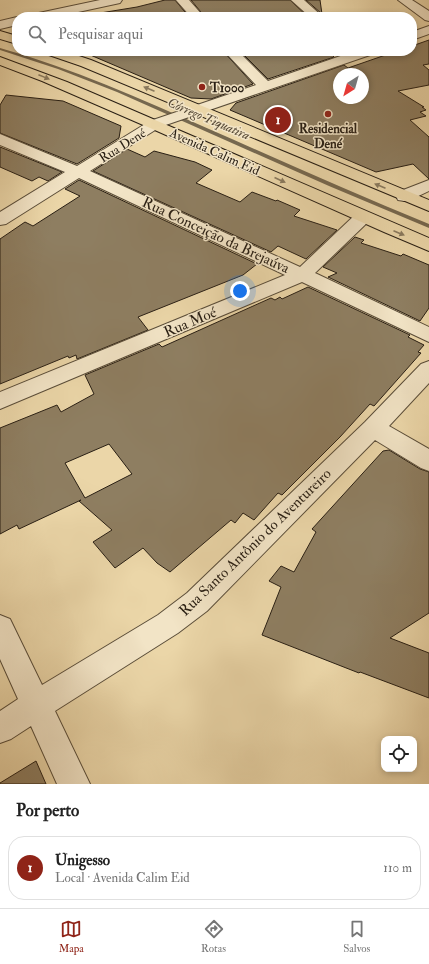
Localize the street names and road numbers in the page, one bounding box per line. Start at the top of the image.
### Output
street label: Avenida Calim Eid [166,124,263,179]
street label: Rua Dené [96,125,149,166]
street label: Rua Conceição da Brejaúva [139,193,293,278]
street label: Rua Moé [161,303,220,342]
street label: Rua Santo Antônio do Aventureiro [175,464,336,620]

